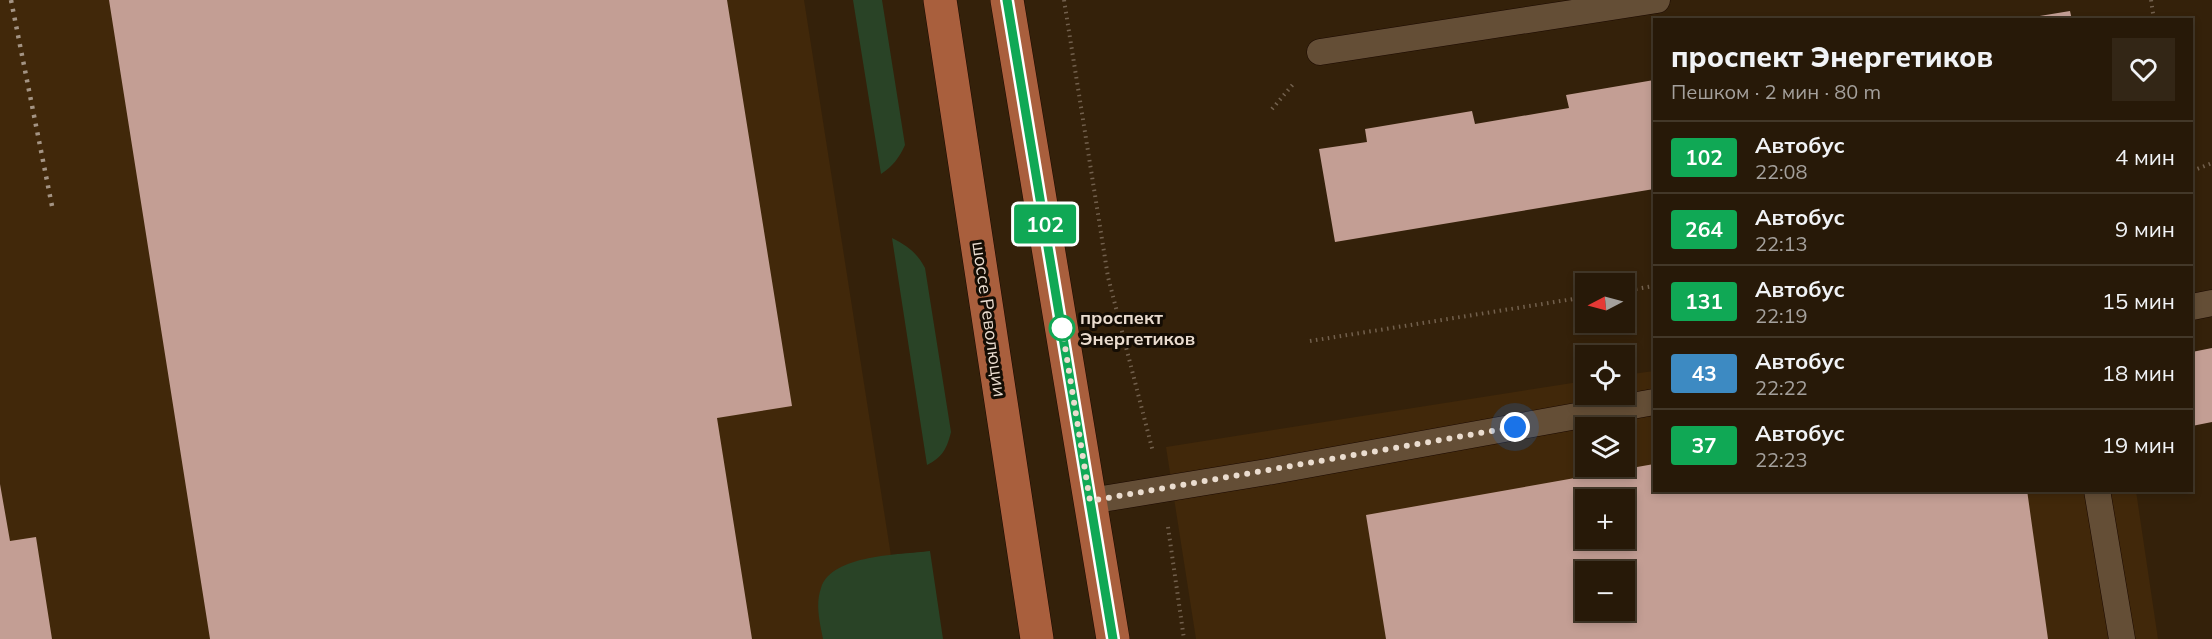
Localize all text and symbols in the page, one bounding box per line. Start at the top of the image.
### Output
button: heart [2112,38,2175,101]
text: проспект Энергетиков [1671,39,1993,74]
text: Пешком · 2 мин · 80 m [1671,79,1881,104]
text: Автобус [1755,131,1845,159]
text: 4 мин [2115,143,2175,171]
text: 102 [1685,144,1723,170]
text: 22:08 [1755,159,1808,184]
text: Автобус [1755,203,1845,231]
line badge: 102 [1010,204,1080,244]
text: 102 [1026,211,1064,237]
text: 9 мин [2115,215,2175,243]
text: 264 [1685,216,1723,242]
text: 22:13 [1755,231,1808,256]
street label: шоссе Революции [967,240,1012,398]
north arrow [1575,273,1635,333]
map controls [1575,273,1635,621]
text: Автобус [1755,275,1845,303]
text: 15 мин [2102,287,2175,315]
text: 131 [1685,288,1723,314]
text: 22:19 [1755,303,1808,328]
place label: проспект Энергетиков [1080,306,1195,350]
marker: проспект Энергетиков [1049,315,1075,341]
button: locate [1575,345,1635,405]
text: Автобус [1755,347,1845,375]
text: 18 мин [2102,359,2175,387]
text: 43 [1691,360,1717,386]
text: 22:22 [1755,375,1808,400]
your location [1500,412,1530,442]
button: layers [1575,417,1635,477]
text: Автобус [1755,419,1845,447]
text: 19 мин [2102,431,2175,459]
text: 37 [1691,432,1717,458]
text: 22:23 [1755,447,1808,472]
button: + [1575,489,1635,549]
button: − [1575,561,1635,621]

